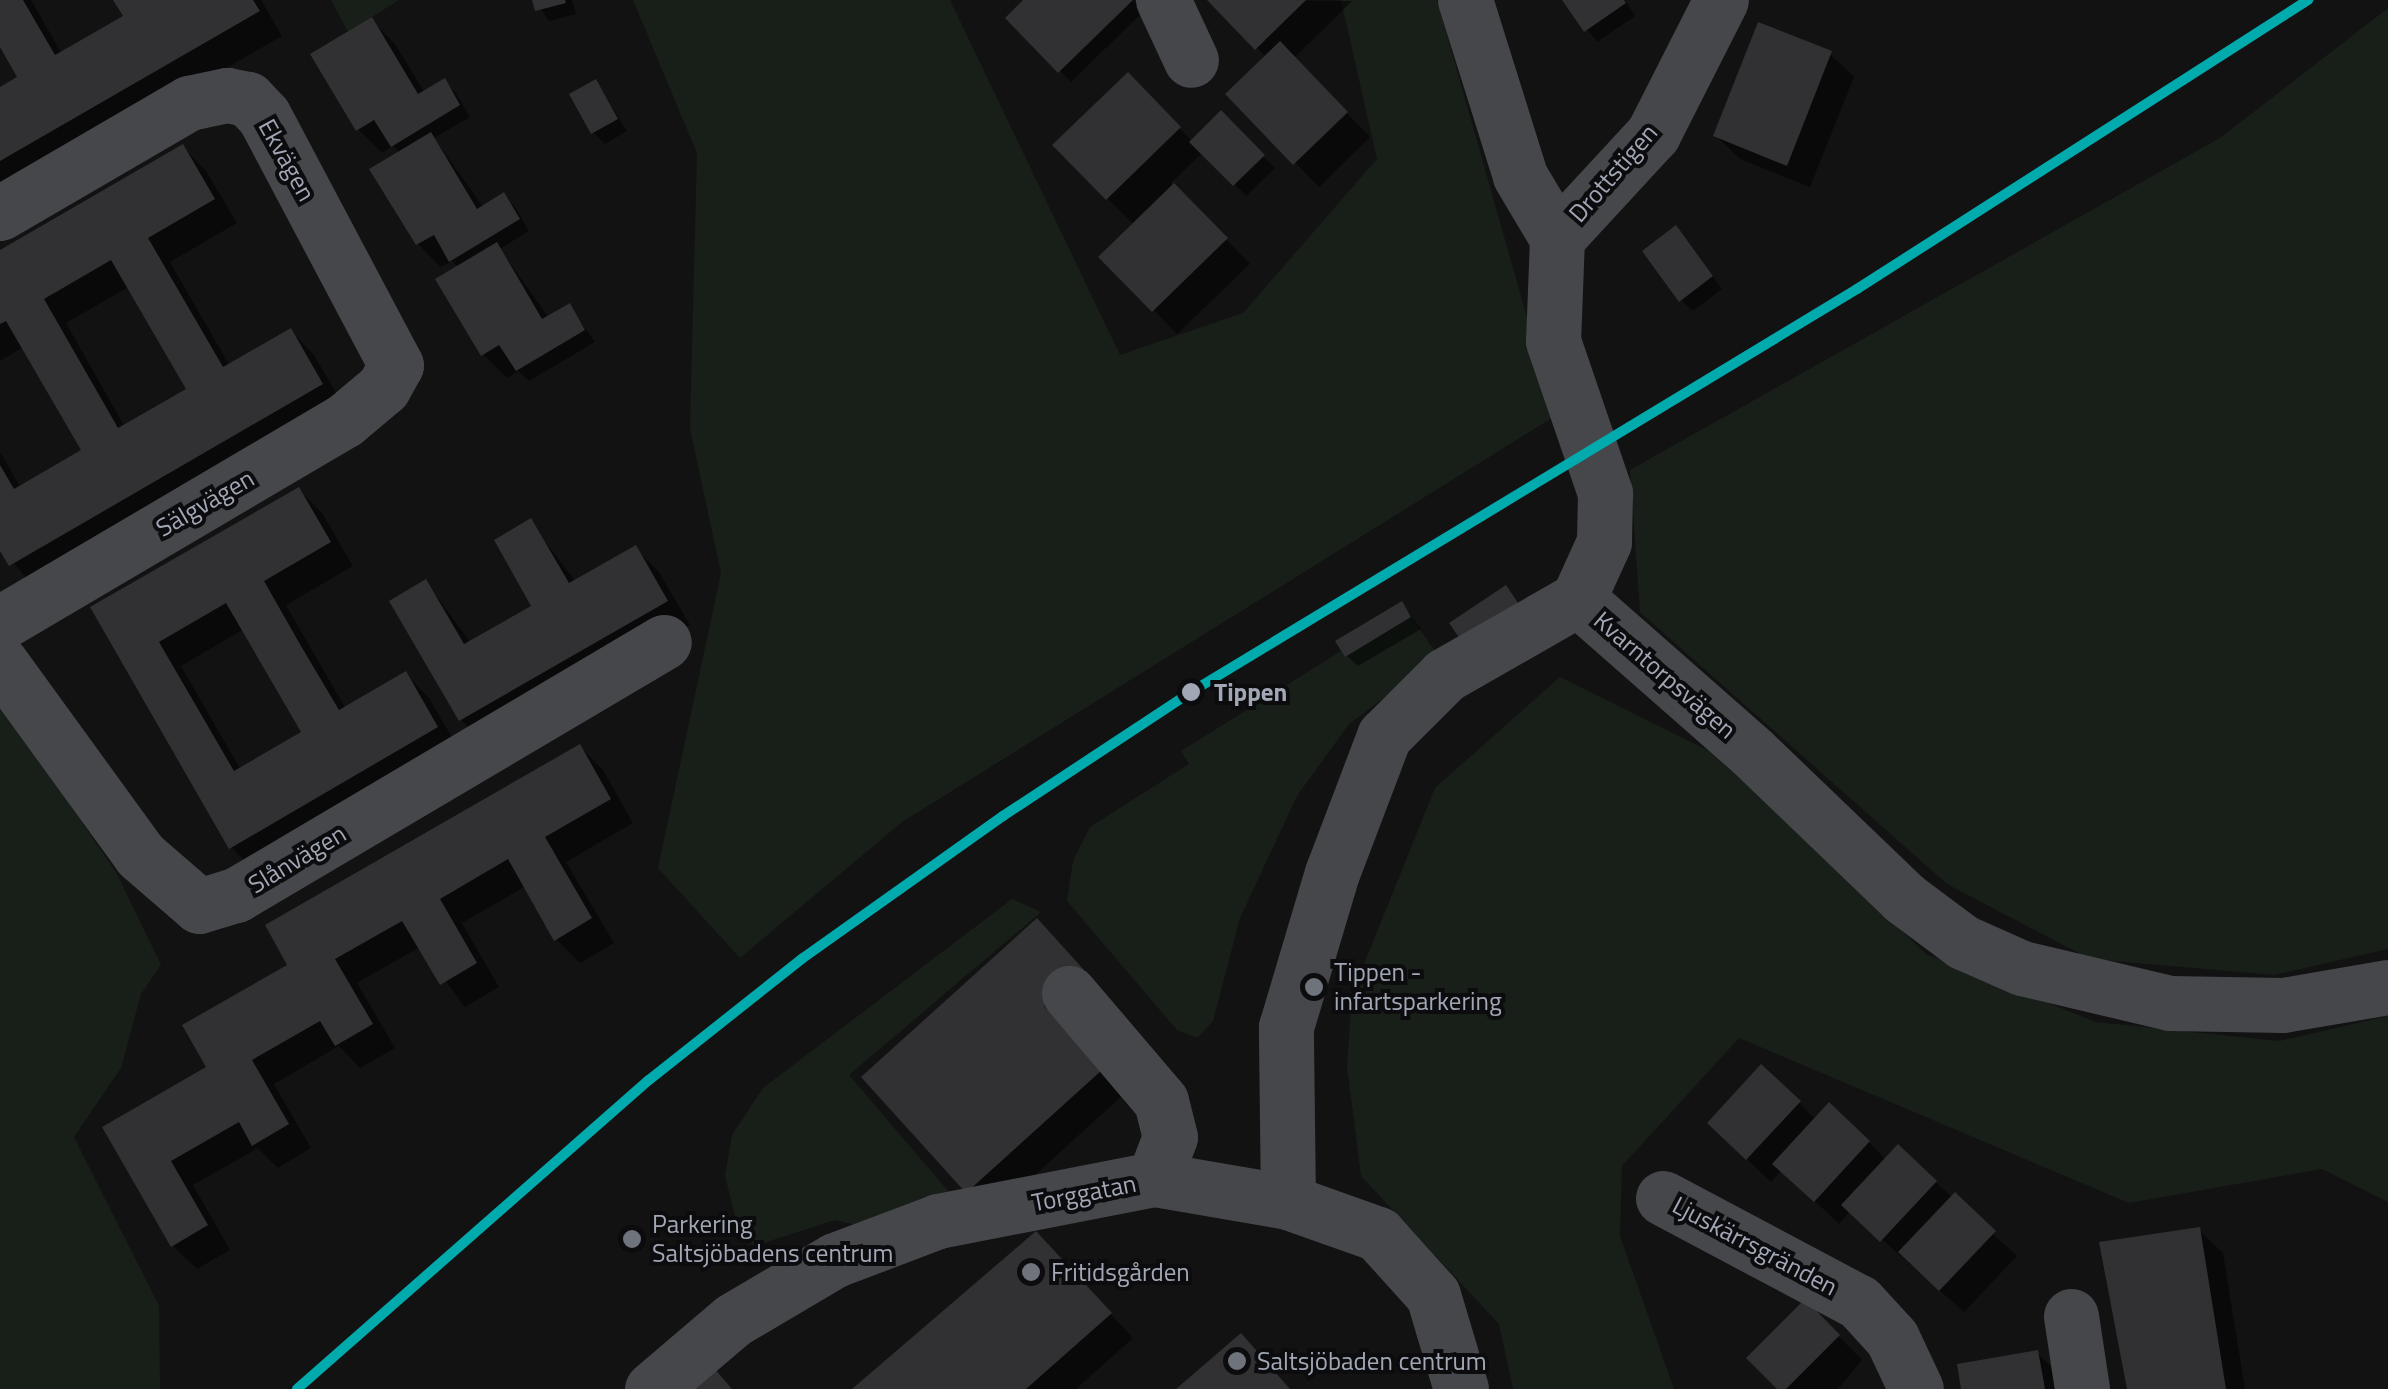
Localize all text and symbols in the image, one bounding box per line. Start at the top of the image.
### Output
street label: Ekvägen [252,114,322,206]
street label: Drottstigen [1562,118,1664,228]
street label: Sälgvägen [151,463,259,543]
street label: Kvarntorpsvägen [1588,605,1742,745]
place label: Tippen [1214,677,1287,707]
marker: Tippen [1178,679,1204,705]
street label: Slånvägen [243,818,351,900]
place label: Tippen - infartsparkering [1334,958,1502,1017]
marker: Tippen - infartsparkering [1303,976,1325,998]
street label: Torggatan [1029,1168,1139,1218]
street label: Ljuskärrsgränden [1667,1190,1843,1302]
place label: Parkering Saltsjöbadens centrum [652,1210,893,1269]
marker: Parkering Saltsjöbadens centrum [621,1228,643,1250]
place label: Fritidsgården [1051,1257,1190,1287]
marker: Fritidsgården [1020,1261,1042,1283]
place label: Saltsjöbaden centrum [1257,1346,1487,1376]
marker: Saltsjöbaden centrum [1226,1350,1248,1372]

